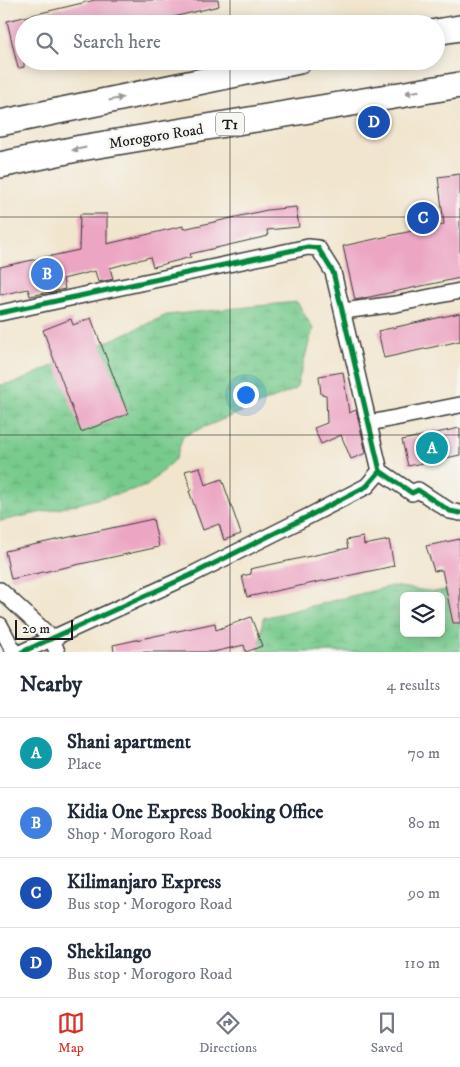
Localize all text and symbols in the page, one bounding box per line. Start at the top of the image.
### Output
search box [15,15,445,70]
icon: search [33,29,61,57]
text: Search here [73,31,161,54]
one-way arrow [403,89,419,97]
one-way arrow [109,95,124,103]
pin: D [358,103,390,141]
road number: T1 [216,112,244,136]
street label: Morogoro Road [108,120,205,153]
one-way arrow [71,145,87,153]
pin: C [407,199,439,237]
pin: B [31,255,63,293]
your location [233,382,259,408]
pin: A [416,429,448,467]
map controls [400,592,445,637]
button: layers [400,592,445,637]
scale bar [15,617,72,640]
text: 20 m [22,620,50,638]
text: Nearby [20,672,82,698]
text: 4 results [387,675,440,695]
text: Shani apartment [67,731,191,754]
text: A [31,743,41,763]
text: 70 m [408,743,440,763]
text: Place [67,754,101,774]
text: Kidia One Express Booking Office [67,801,323,824]
text: B [31,813,41,833]
text: 80 m [408,813,440,833]
text: Shop · Morogoro Road [67,824,212,844]
text: Kilimanjaro Express [67,871,221,894]
text: C [31,883,41,903]
text: 90 m [408,883,440,903]
text: Bus stop · Morogoro Road [67,894,232,914]
text: Shekilango [67,941,151,964]
text: D [30,953,42,973]
text: 110 m [404,953,440,973]
text: Bus stop · Morogoro Road [67,964,232,984]
tab: Map [57,1009,85,1057]
tab: Directions [199,1009,257,1057]
tab: Saved [371,1009,403,1057]

